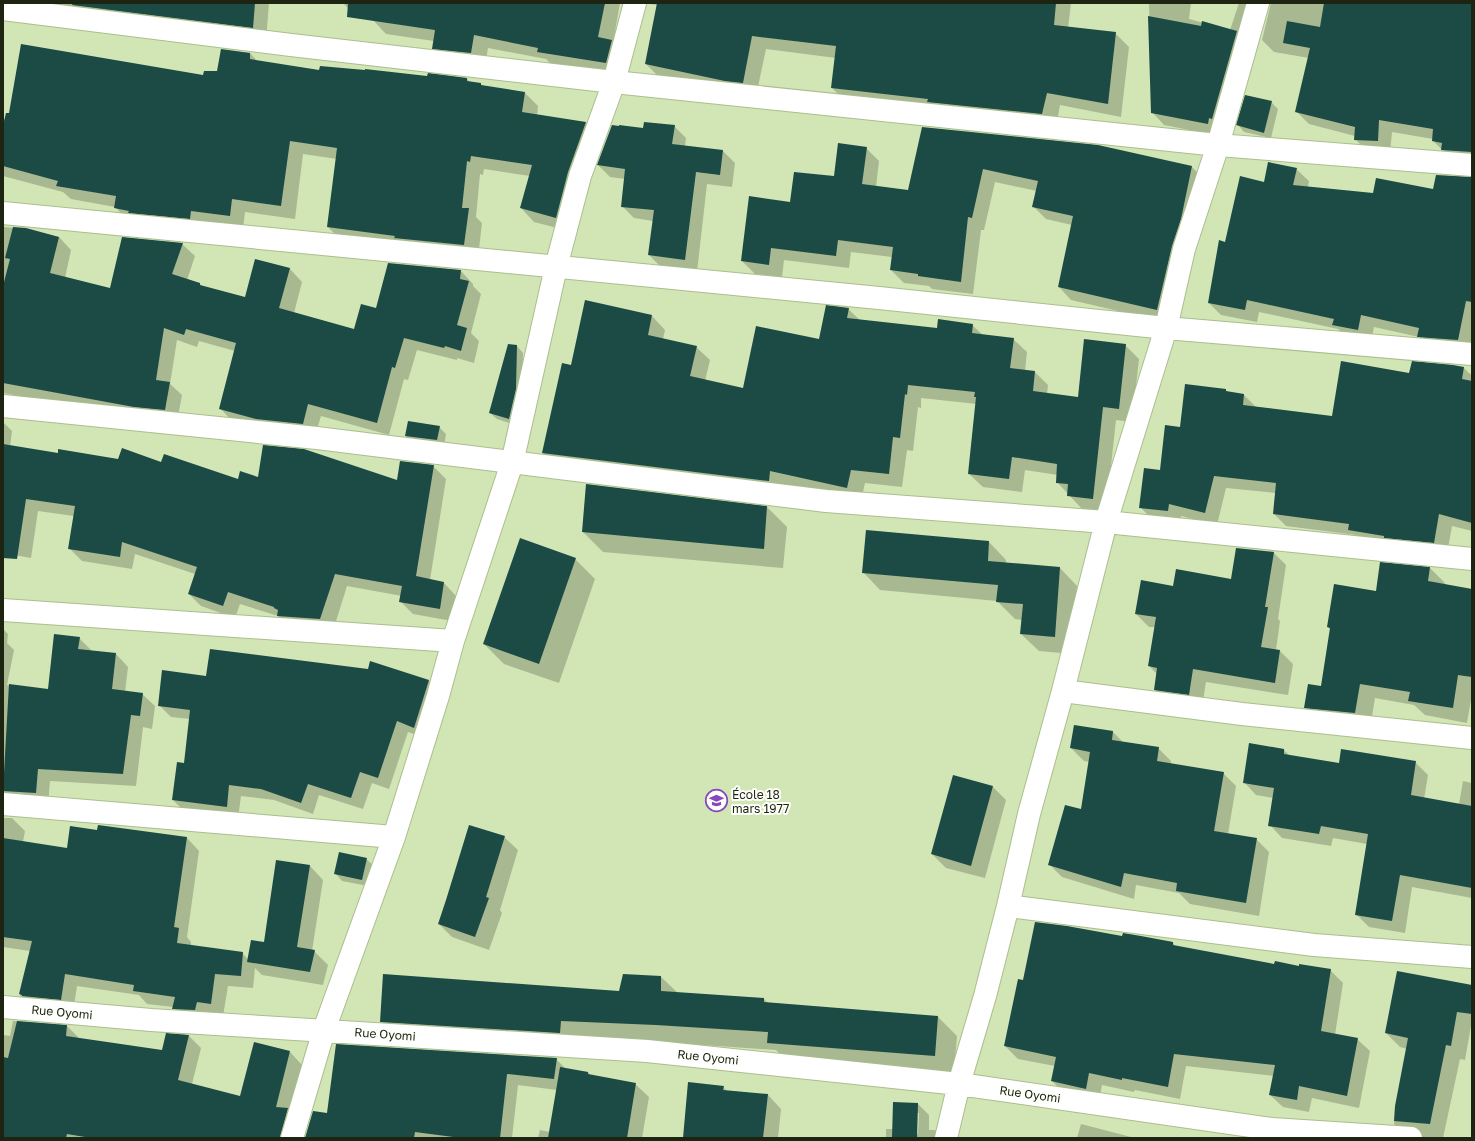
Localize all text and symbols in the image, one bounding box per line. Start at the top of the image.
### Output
place label: École 18 mars 1977 [732,787,789,816]
school or university icon: École 18 mars 1977 [703,788,729,814]
street label: Rue Oyomi [31,1002,93,1022]
street label: Rue Oyomi [354,1024,416,1044]
street label: Rue Oyomi [677,1046,739,1068]
street label: Rue Oyomi [998,1082,1062,1106]

